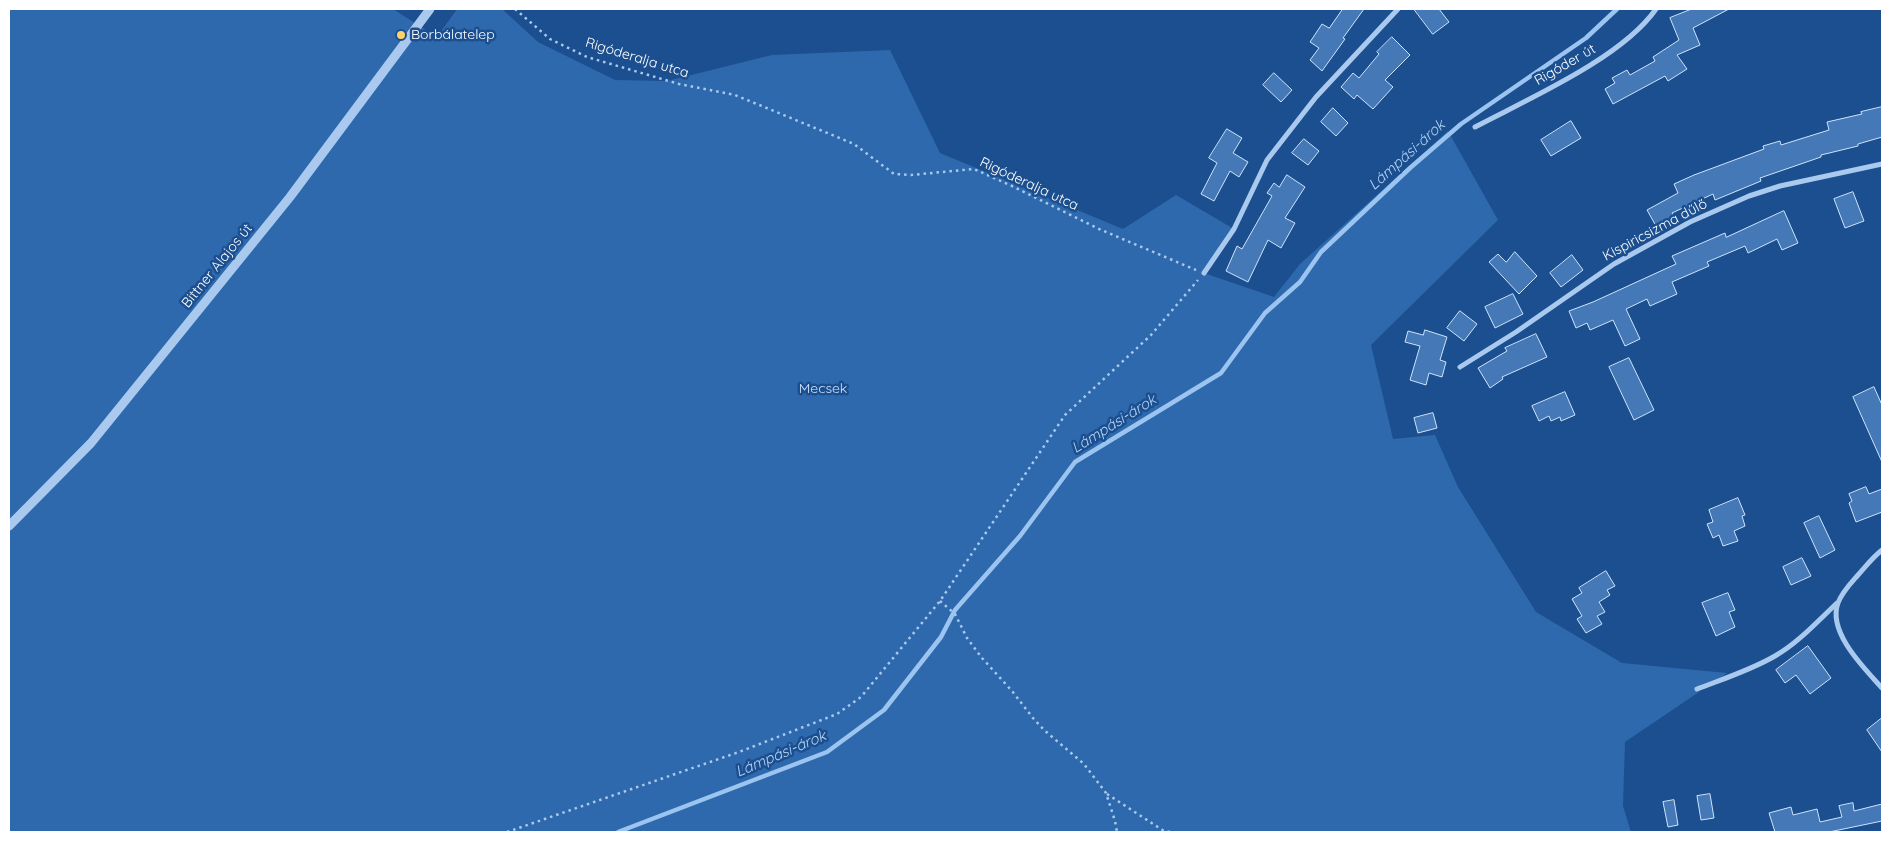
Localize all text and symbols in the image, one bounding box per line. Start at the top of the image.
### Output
place label: Borbálatelep [411,27,495,43]
marker: Borbálatelep [395,29,407,41]
street label: Rigóderalja utca [583,34,691,82]
street label: Rigóder út [1531,41,1599,89]
water label: Lámpási-árok [1365,116,1449,194]
street label: Rigóderalja utca [977,154,1081,214]
street label: Kispiricsizma dűlő [1600,195,1710,265]
street label: Bittner Alajos út [178,221,256,311]
park label: Mecsek [799,381,847,397]
water label: Lámpási-árok [1068,391,1160,457]
water label: Lámpási-árok [733,727,829,781]

